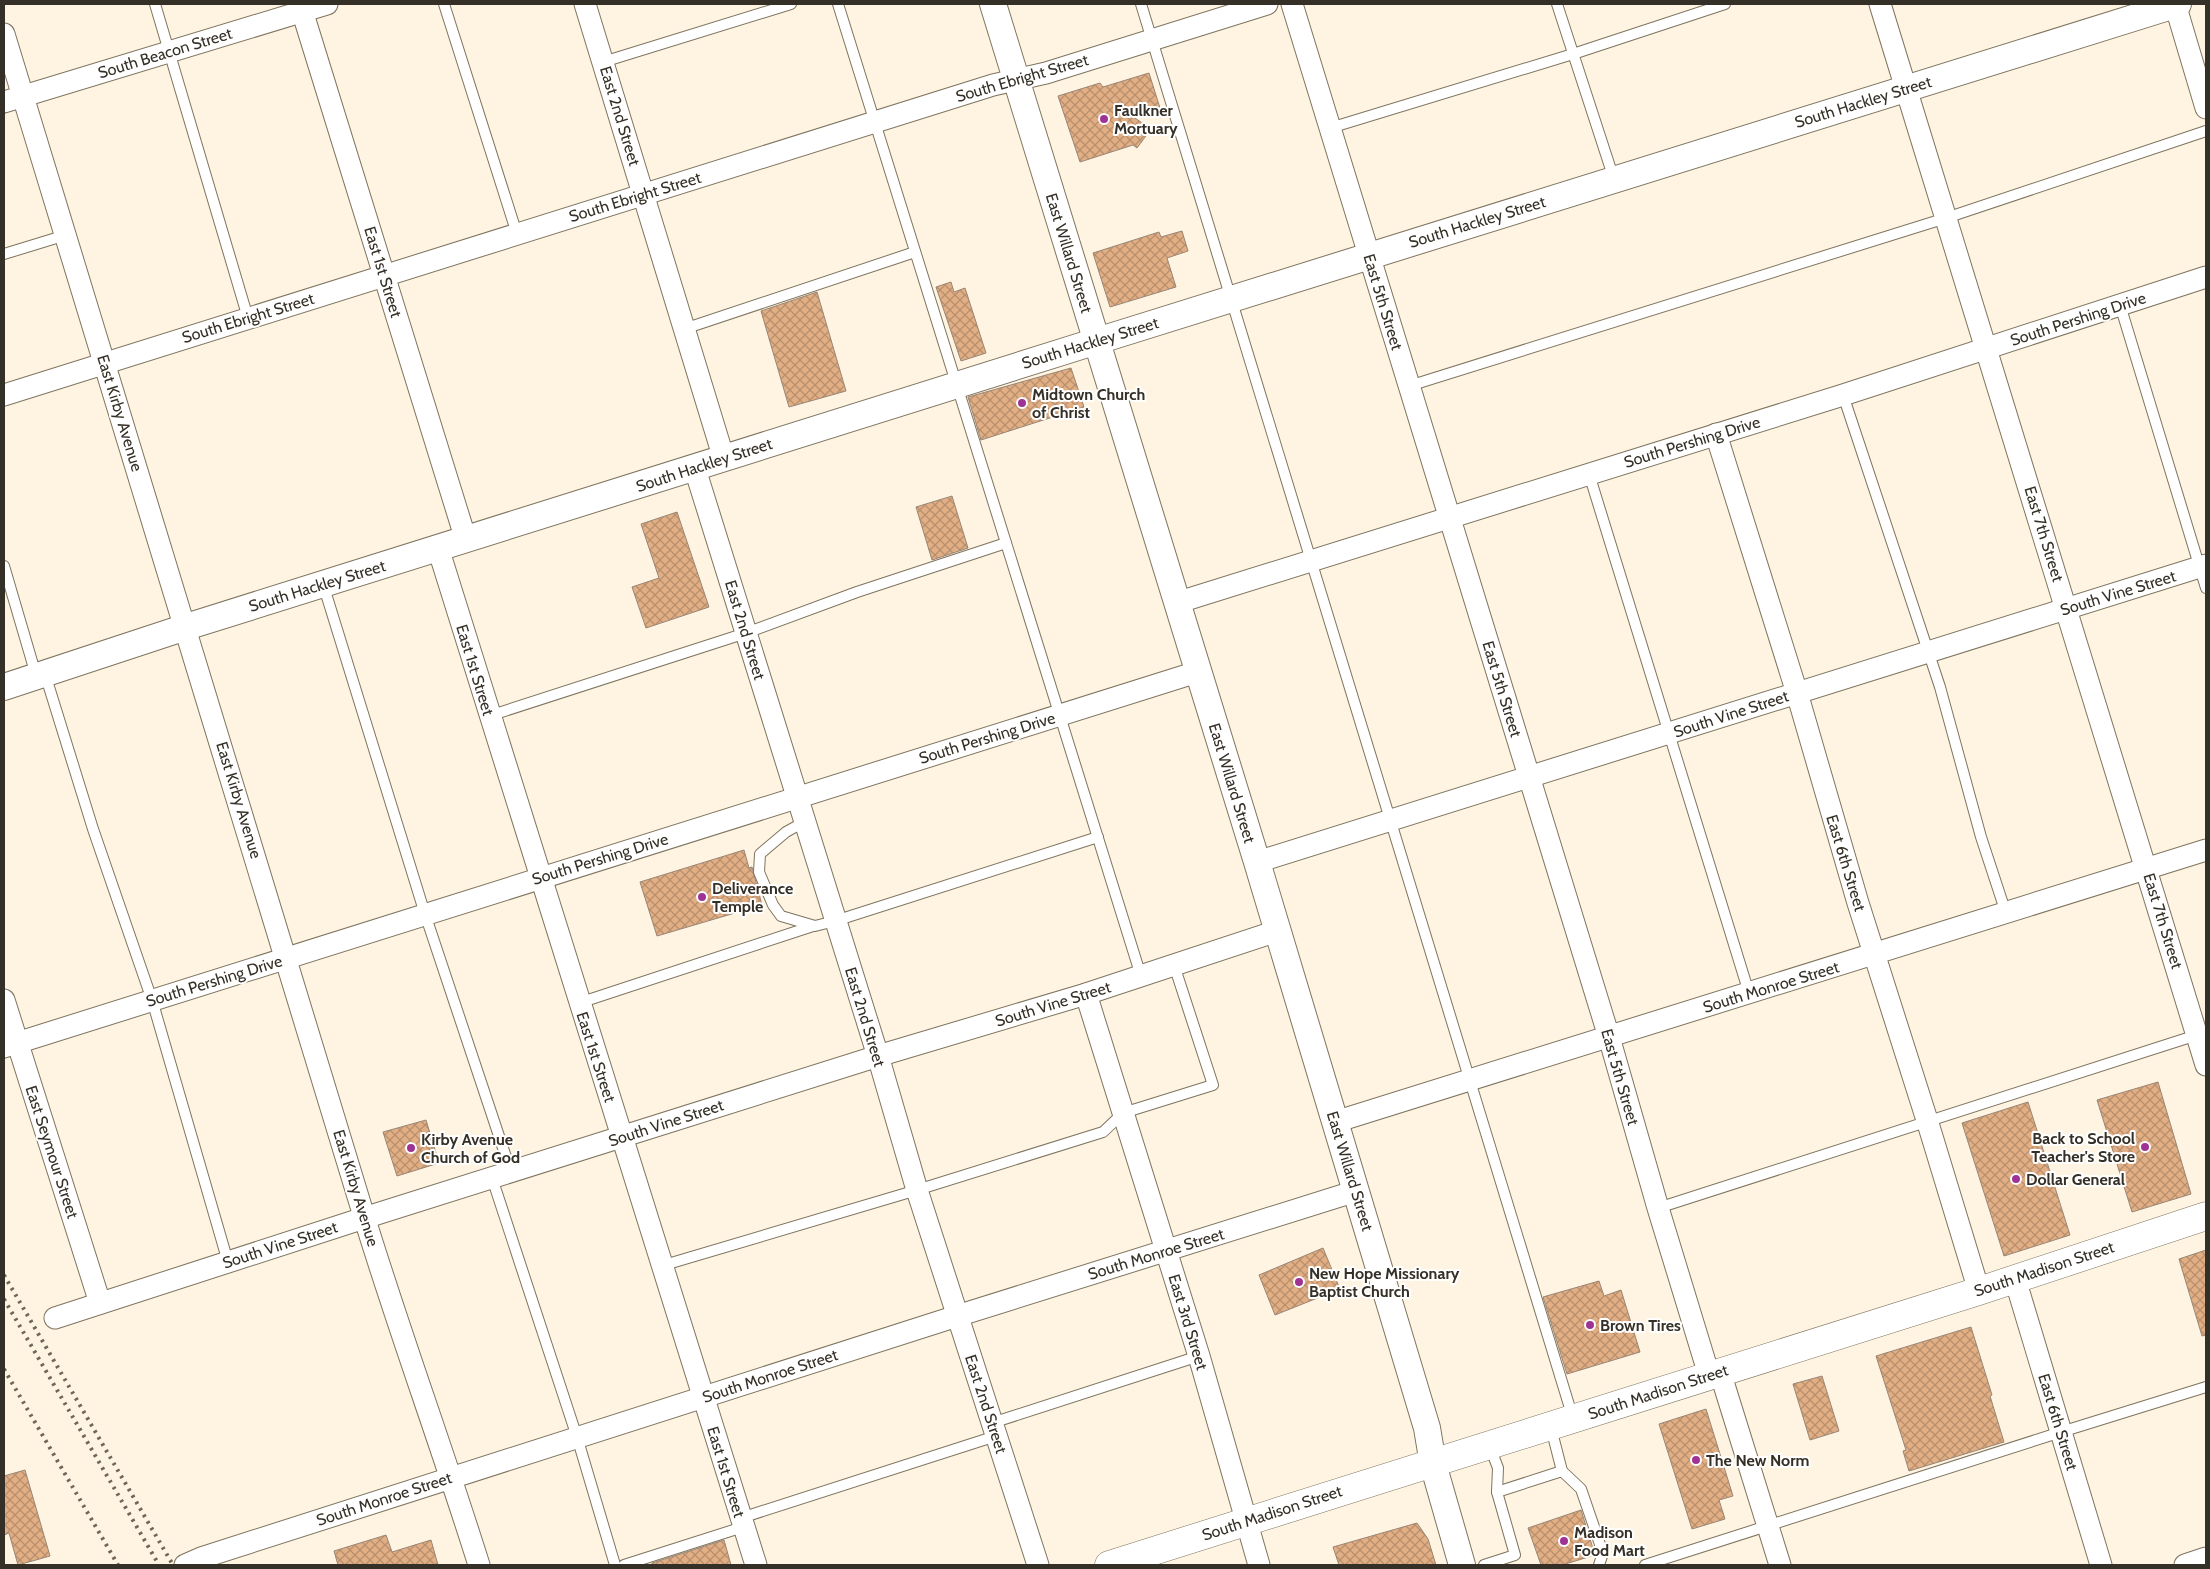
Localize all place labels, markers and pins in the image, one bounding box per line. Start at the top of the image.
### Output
place label: Faulkner Mortuary [1114,101,1178,138]
marker: Faulkner Mortuary [1098,113,1110,125]
place label: Midtown Church of Christ [1032,385,1145,422]
marker: Midtown Church of Christ [1016,397,1028,409]
place label: Deliverance Temple [712,879,793,916]
marker: Deliverance Temple [696,891,708,903]
place label: Back to School Teacher's Store [2031,1129,2135,1166]
place label: Kirby Avenue Church of God [421,1130,520,1167]
marker: Back to School Teacher's Store [2139,1141,2151,1153]
marker: Kirby Avenue Church of God [405,1142,417,1154]
place label: Dollar General [2026,1170,2125,1189]
marker: Dollar General [2010,1173,2022,1185]
place label: New Hope Missionary Baptist Church [1309,1264,1460,1301]
marker: New Hope Missionary Baptist Church [1293,1276,1305,1288]
place label: Brown Tires [1600,1316,1681,1335]
marker: Brown Tires [1584,1319,1596,1331]
place label: The New Norm [1706,1451,1809,1470]
marker: The New Norm [1690,1454,1702,1466]
place label: Madison Food Mart [1574,1523,1645,1560]
marker: Madison Food Mart [1558,1535,1570,1547]

